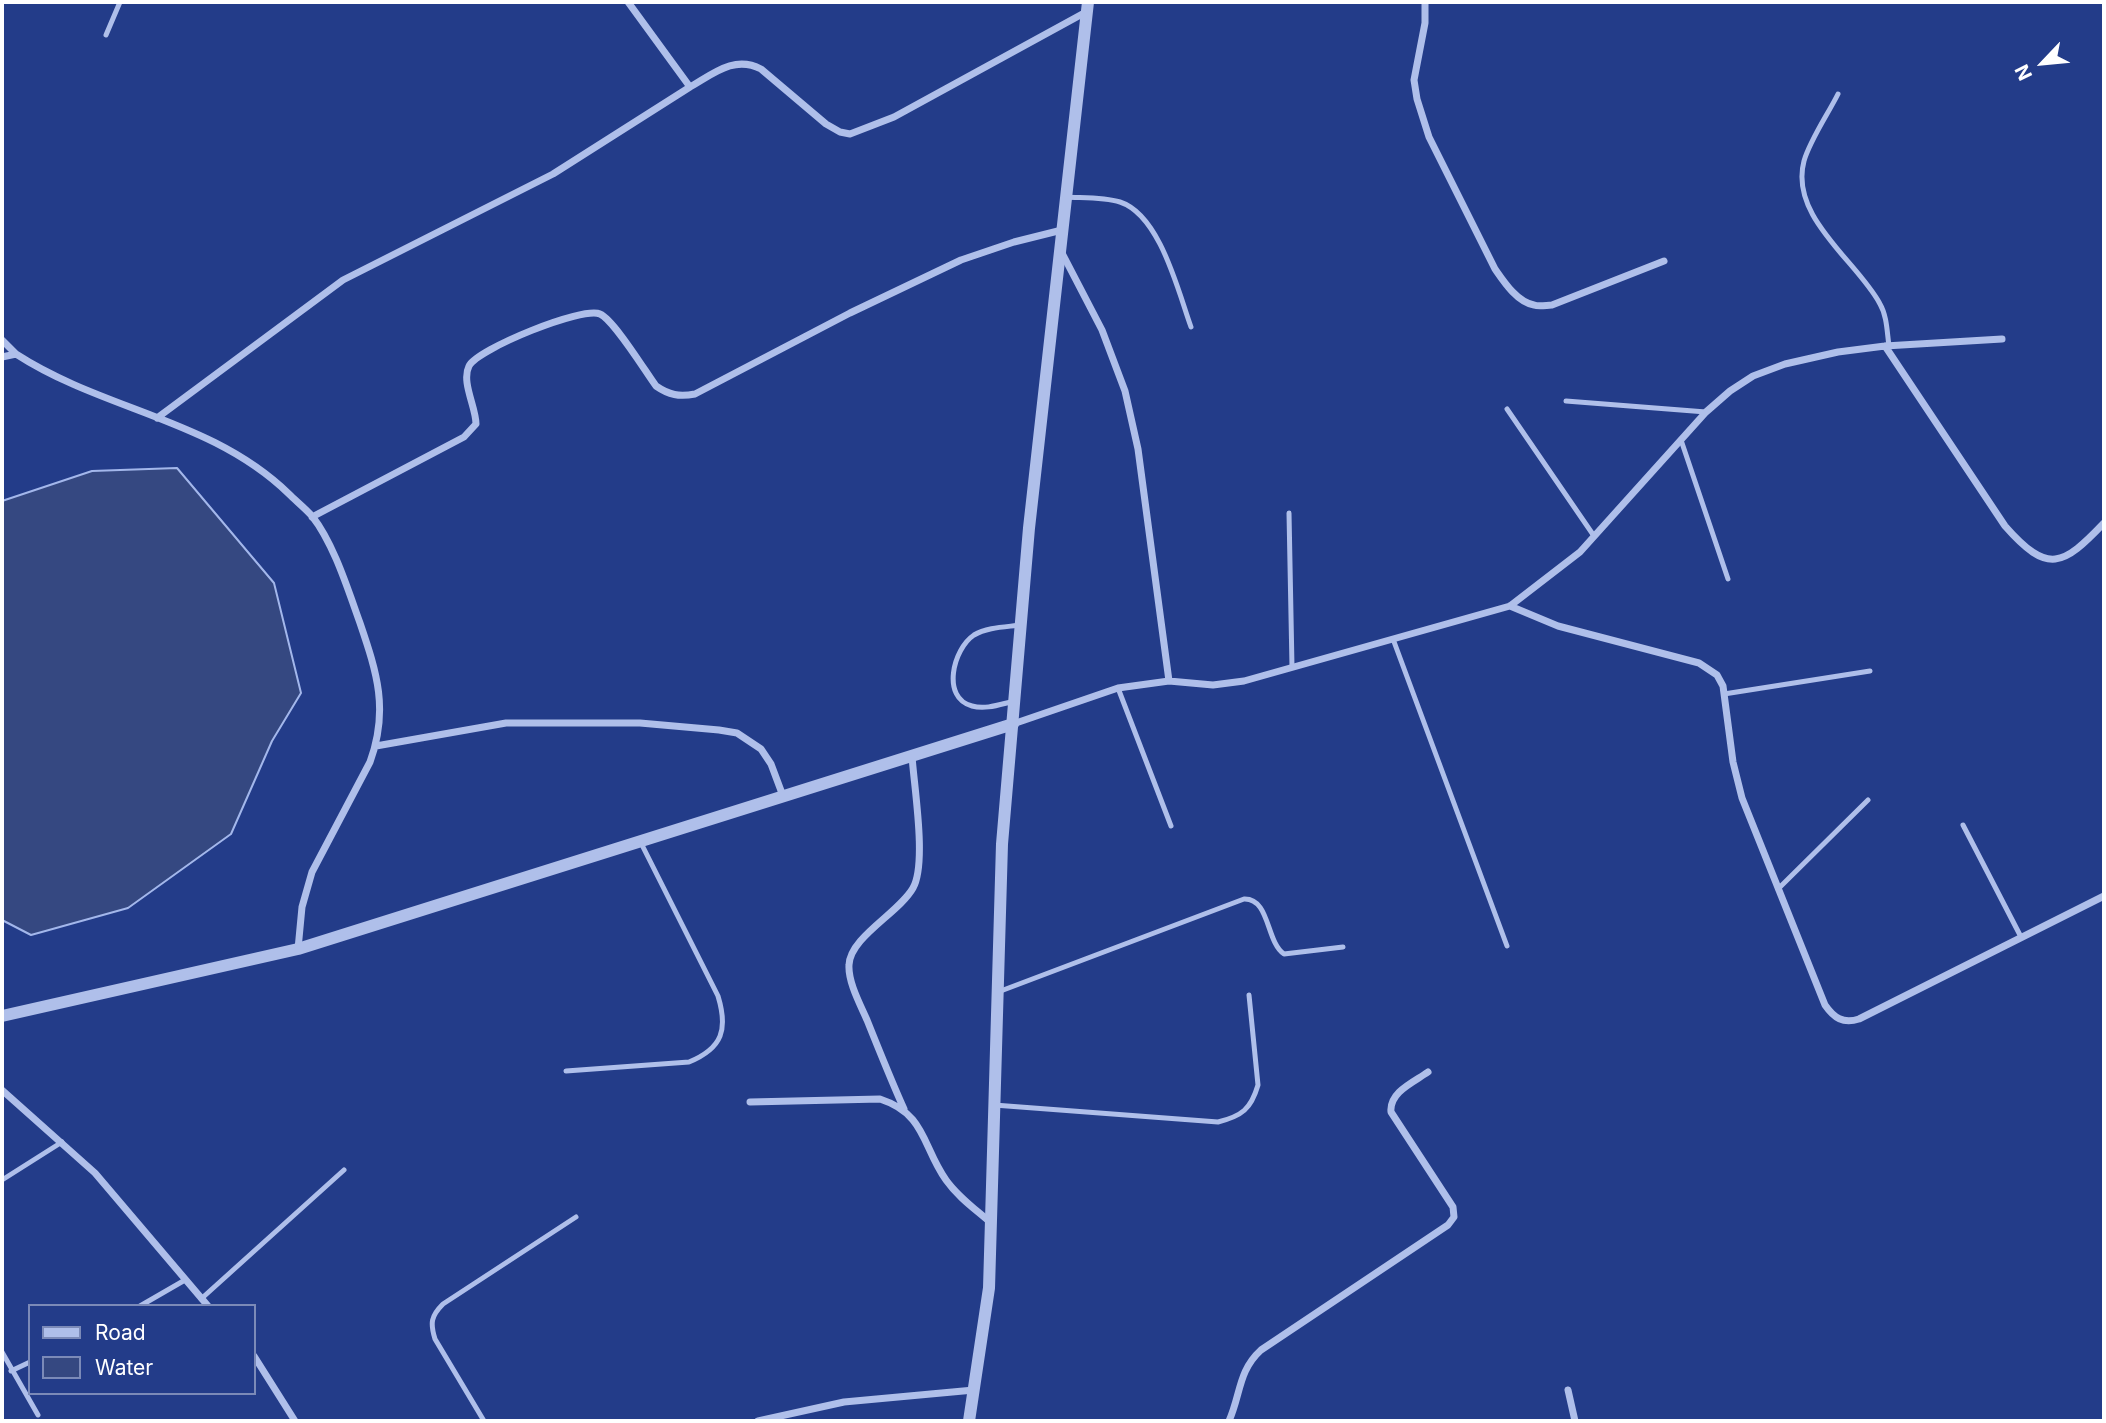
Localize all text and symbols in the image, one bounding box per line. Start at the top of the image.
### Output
north arrow [2008,28,2078,98]
text: N [2010,61,2037,84]
legend [28,1304,256,1395]
text: Road [95,1320,146,1345]
text: Water [95,1355,153,1380]

